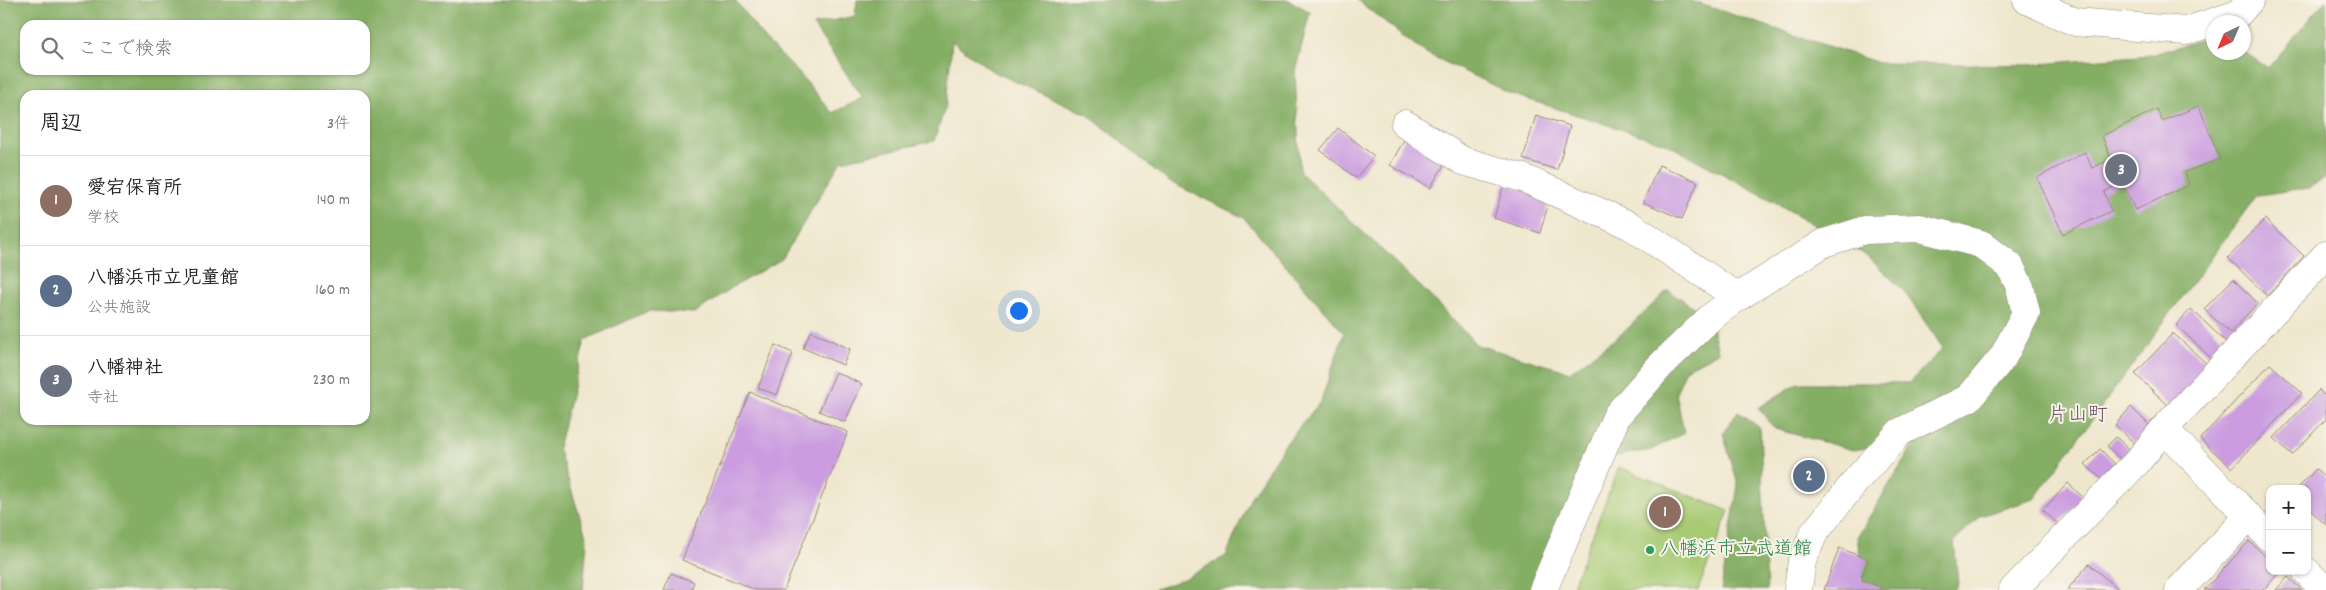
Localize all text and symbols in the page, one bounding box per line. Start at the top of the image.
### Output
north arrow [2206,15,2251,60]
search box [20,20,370,75]
icon: search [38,34,66,62]
text: ここで検索 [78,37,173,64]
text: 周辺 [40,110,82,140]
text: 3件 [327,113,350,136]
pin: 3 [2105,151,2137,189]
text: 愛宕保育所 [87,176,182,203]
text: 1 [54,189,58,212]
text: 140 m [316,189,350,212]
text: 学校 [87,207,119,230]
text: 八幡浜市立児童館 [87,266,239,293]
text: 2 [53,279,60,302]
text: 160 m [315,279,350,302]
text: 公共施設 [87,297,151,320]
your location [1006,298,1032,324]
text: 八幡神社 [87,356,163,383]
text: 3 [52,369,60,392]
text: 230 m [313,369,350,392]
text: 寺社 [87,387,119,410]
district label: 片山町 [2048,402,2108,430]
pin: 2 [1793,457,1825,495]
map controls [2266,485,2311,575]
button: + [2266,485,2311,530]
pin: 1 [1649,493,1681,531]
button: − [2266,530,2311,575]
place label: 八幡浜市立武道館 [1660,537,1812,564]
marker: 八幡浜市立武道館 [1644,544,1656,556]

